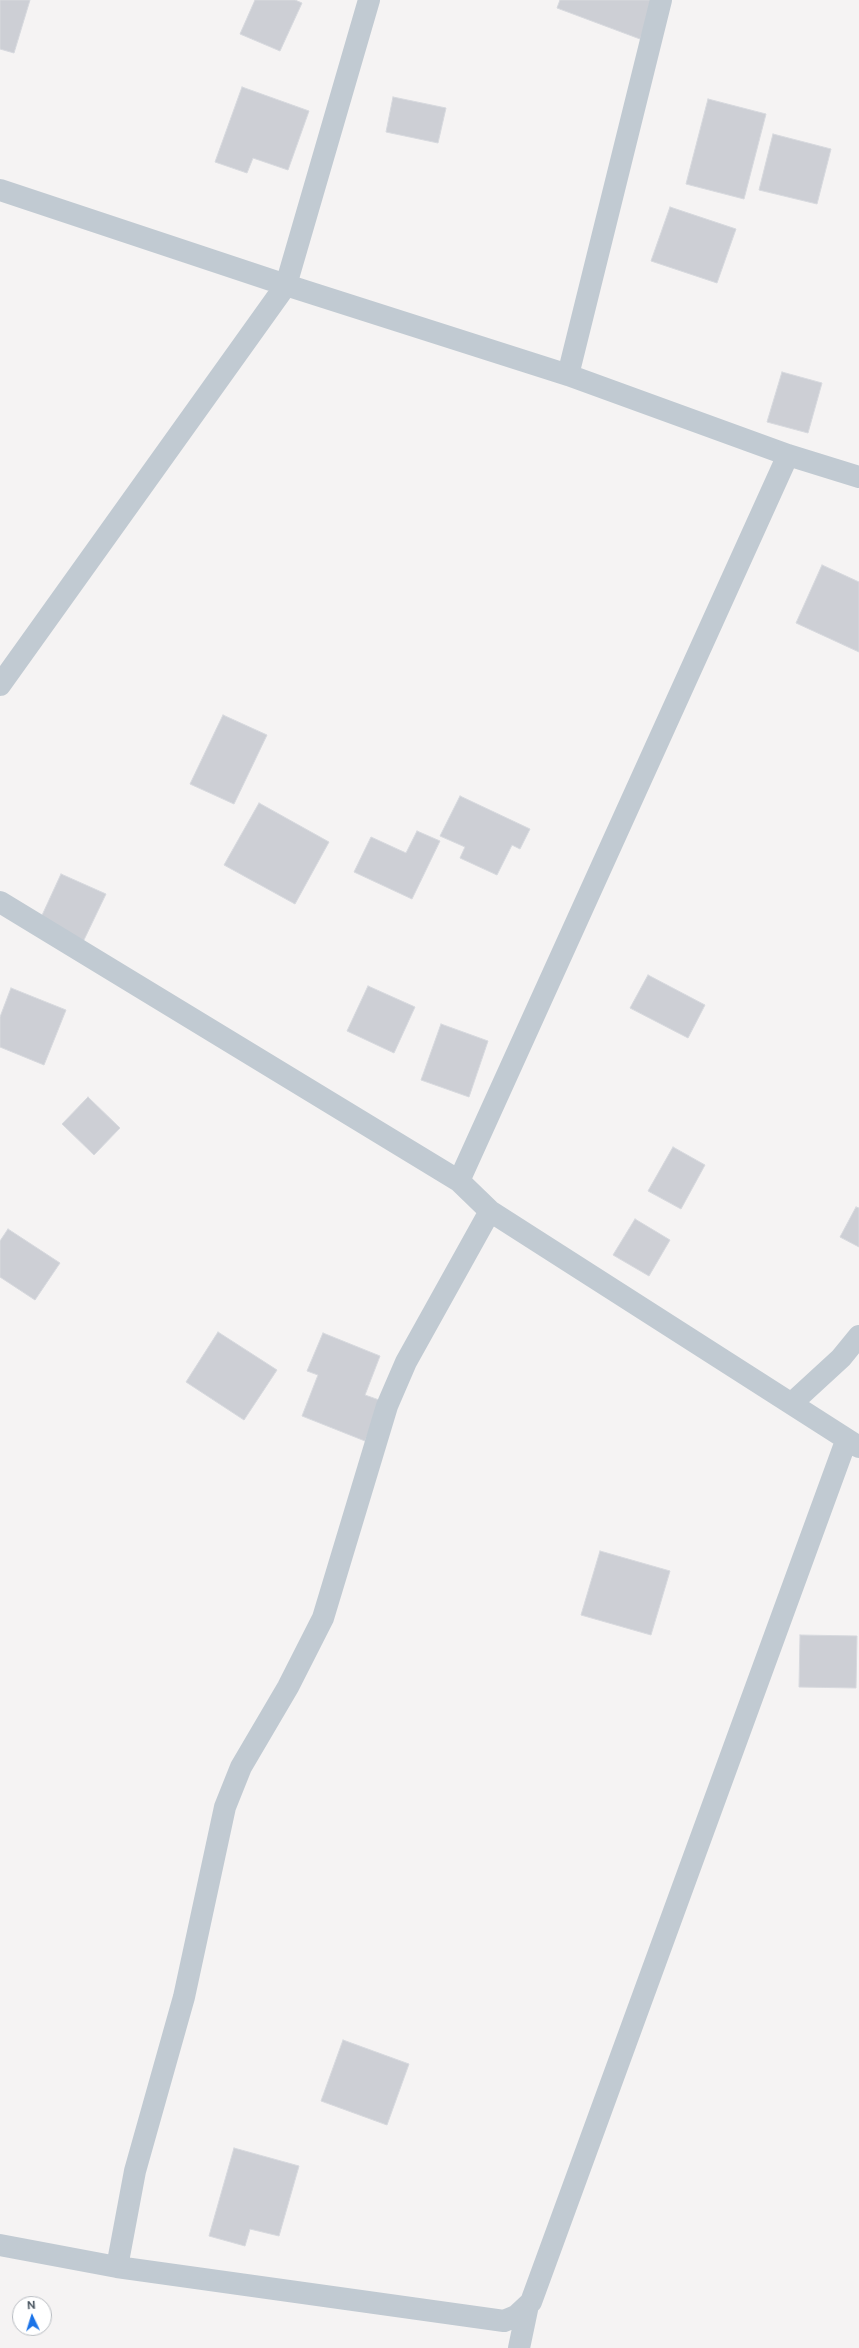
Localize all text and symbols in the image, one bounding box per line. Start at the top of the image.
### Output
north arrow [12,2296,52,2336]
text: N [27,2299,36,2311]

